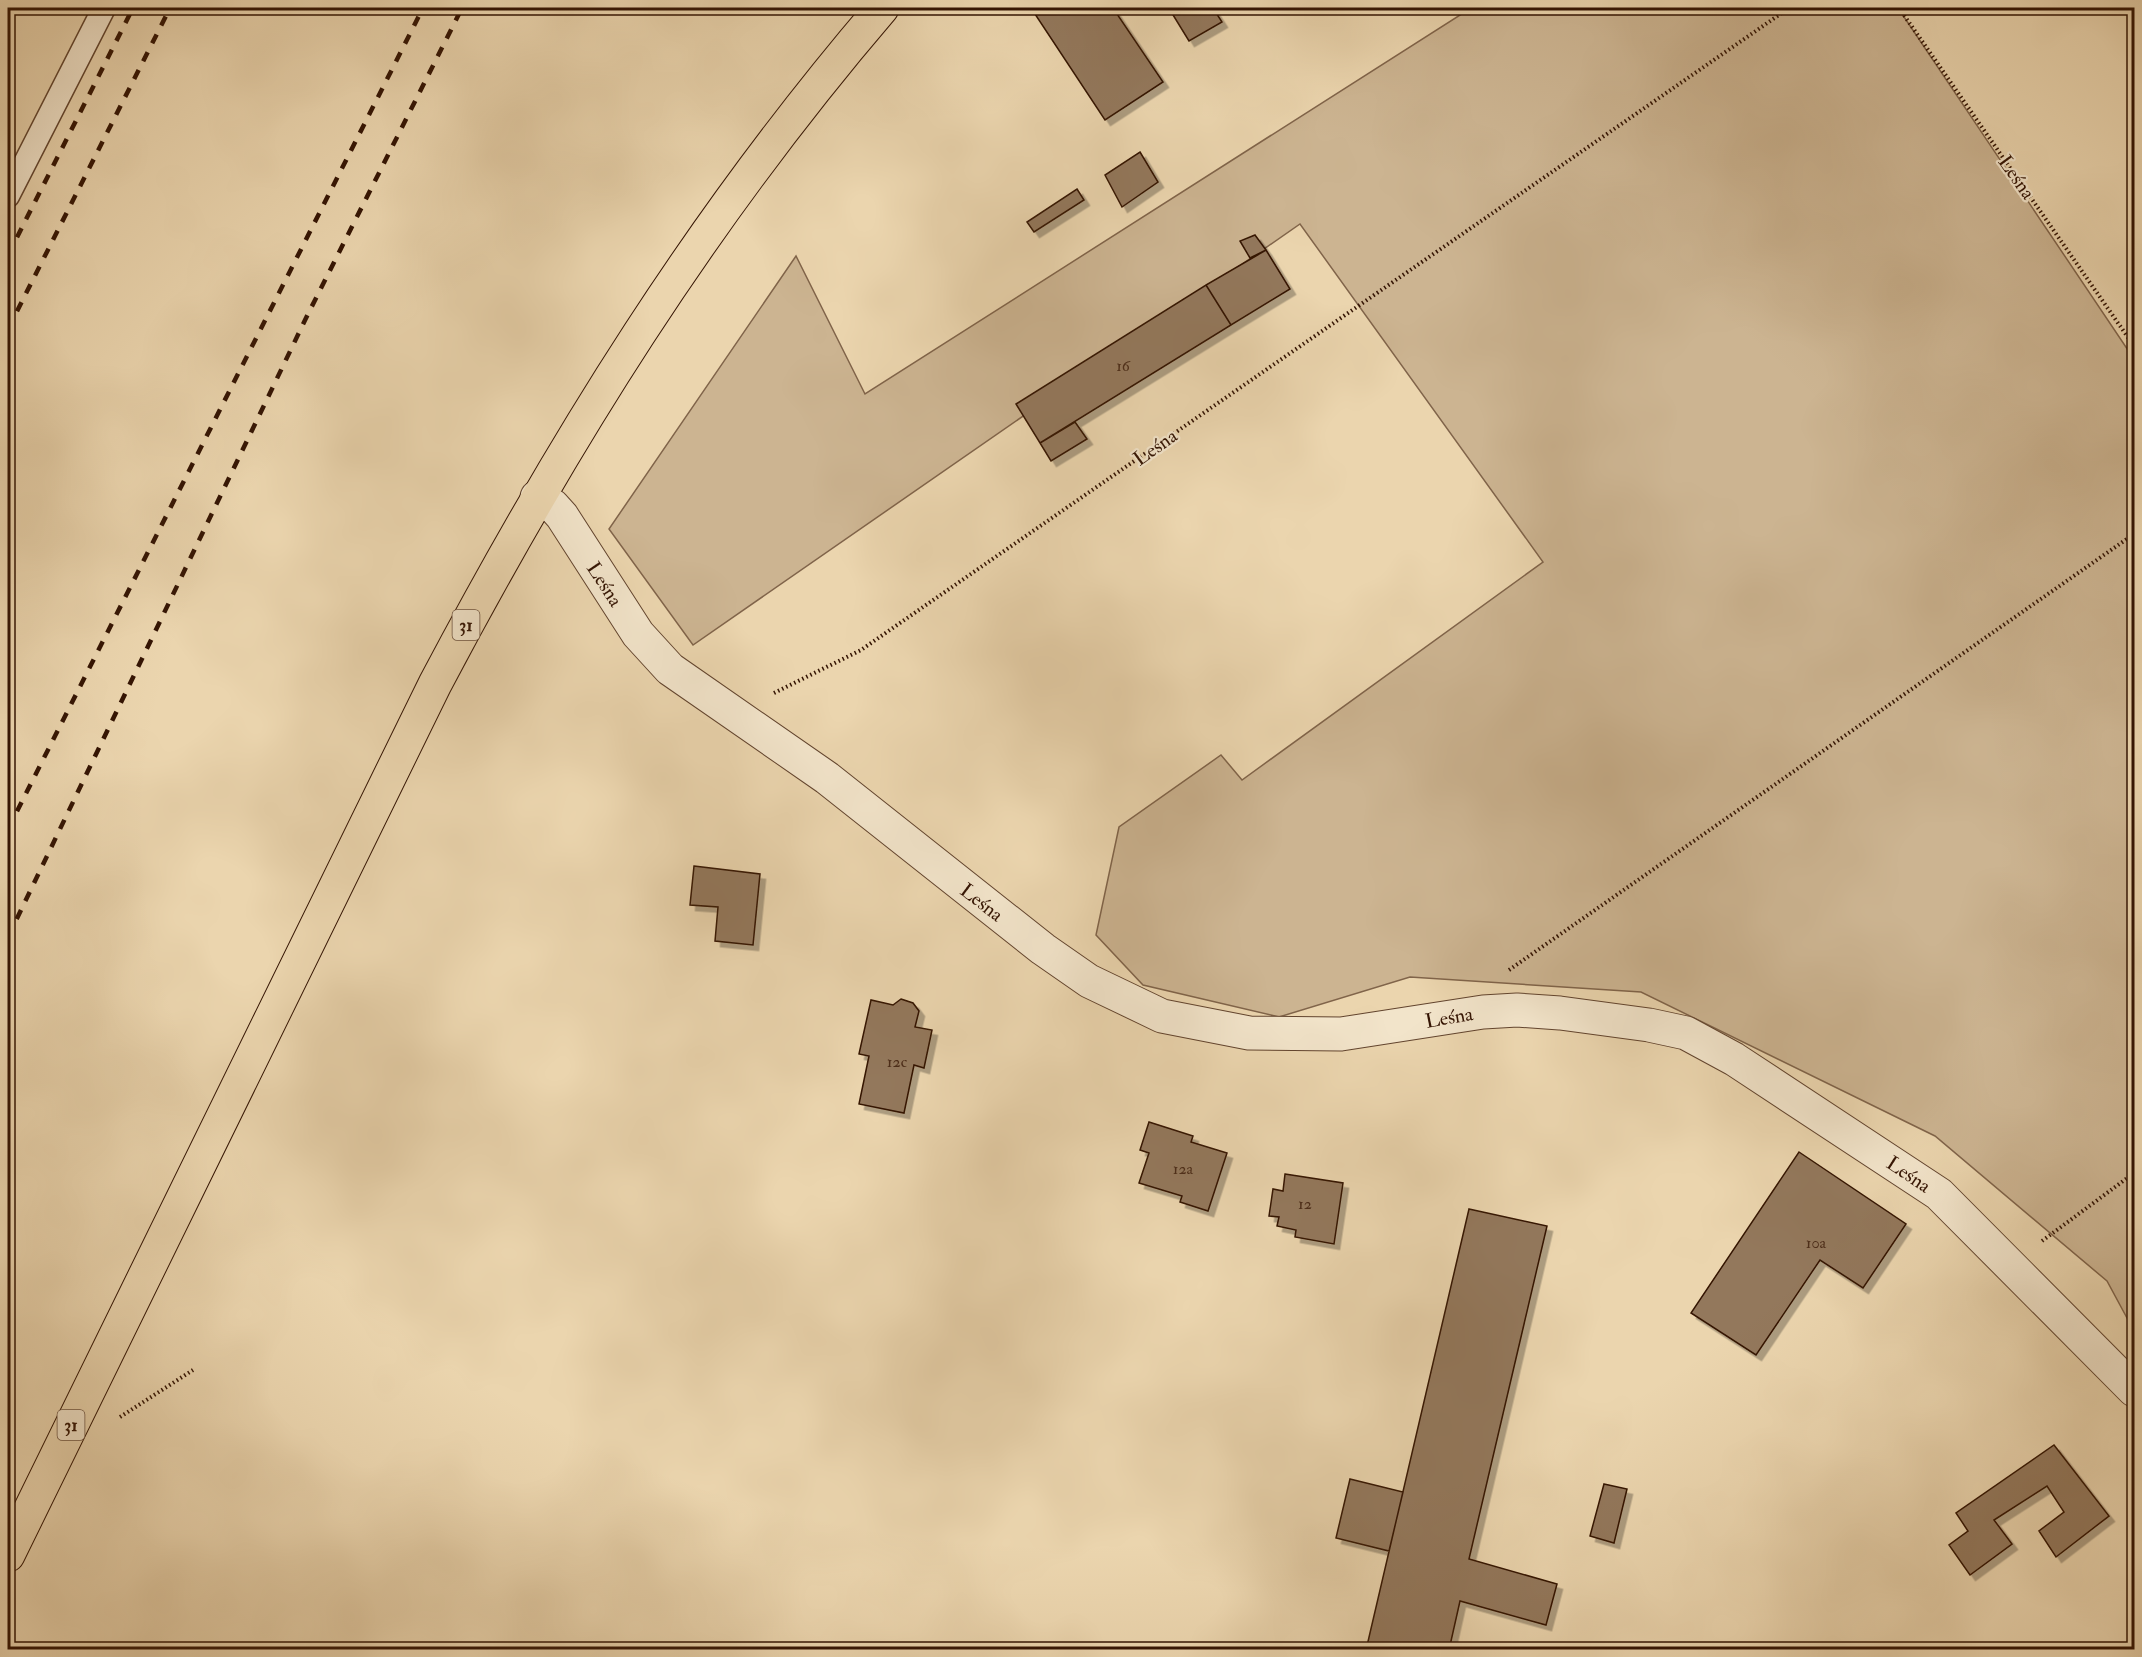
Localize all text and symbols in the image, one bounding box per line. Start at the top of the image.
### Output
street label: Leśna [1993,150,2041,205]
house number: 16 [1116,356,1131,376]
street label: Leśna [1128,423,1183,471]
street label: Leśna [581,557,629,612]
road number: 31 [452,610,480,640]
street label: Leśna [955,878,1009,928]
street label: Leśna [1423,1001,1476,1034]
house number: 12c [887,1052,908,1072]
street label: Leśna [1882,1151,1936,1199]
house number: 12a [1173,1159,1194,1179]
house number: 12 [1298,1194,1312,1214]
house number: 10a [1806,1233,1827,1253]
road number: 31 [58,1410,84,1440]

